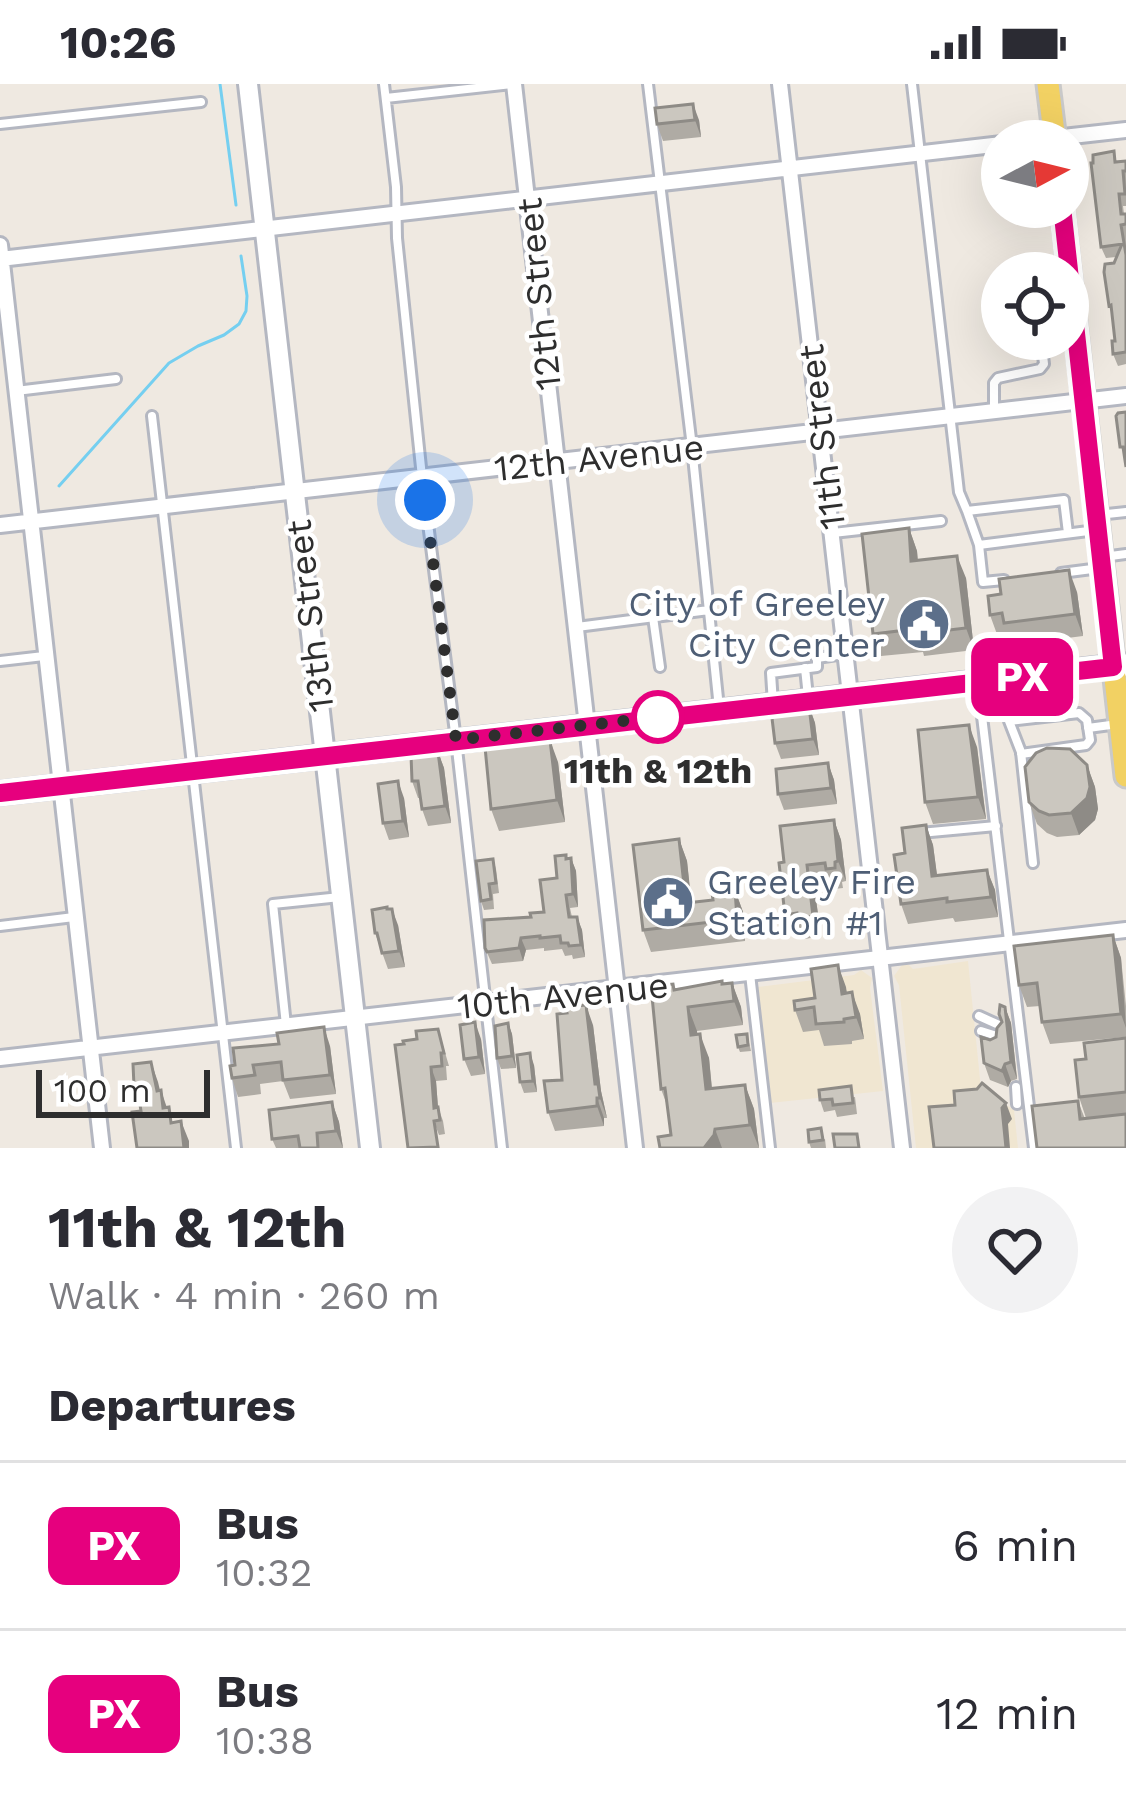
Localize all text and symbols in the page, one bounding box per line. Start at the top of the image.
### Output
text: 10:26 [60,16,177,69]
north arrow [981,120,1089,228]
map controls [981,120,1089,360]
street label: 12th Street [508,196,570,392]
button: locate [981,252,1089,360]
street label: 11th Street [790,342,854,532]
street label: 12th Avenue [492,426,706,490]
your location [395,470,455,530]
street label: 13th Street [277,518,343,714]
place label: City of Greeley City Center [628,583,885,666]
public building icon: City of Greeley City Center [896,596,952,652]
line badge: PX [968,638,1076,716]
text: PX [995,652,1049,701]
marker: 11th & 12th [633,692,683,742]
place label: 11th & 12th [564,750,752,792]
place label: Greeley Fire Station #1 [707,861,916,944]
public building icon: Greeley Fire Station #1 [640,874,696,930]
street label: 10th Avenue [456,964,671,1028]
scale bar [36,1064,210,1117]
text: 100 m [54,1071,151,1110]
button: heart [952,1187,1078,1313]
text: 11th & 12th [48,1194,347,1261]
text: Walk · 4 min · 260 m [48,1273,440,1318]
text: Departures [48,1379,296,1432]
text: Bus [216,1497,299,1550]
text: 6 min [953,1519,1078,1572]
text: PX [87,1521,141,1570]
text: 10:32 [216,1550,313,1595]
text: Bus [216,1665,299,1718]
text: 12 min [936,1687,1078,1740]
text: PX [87,1689,141,1738]
text: 10:38 [216,1718,314,1763]

